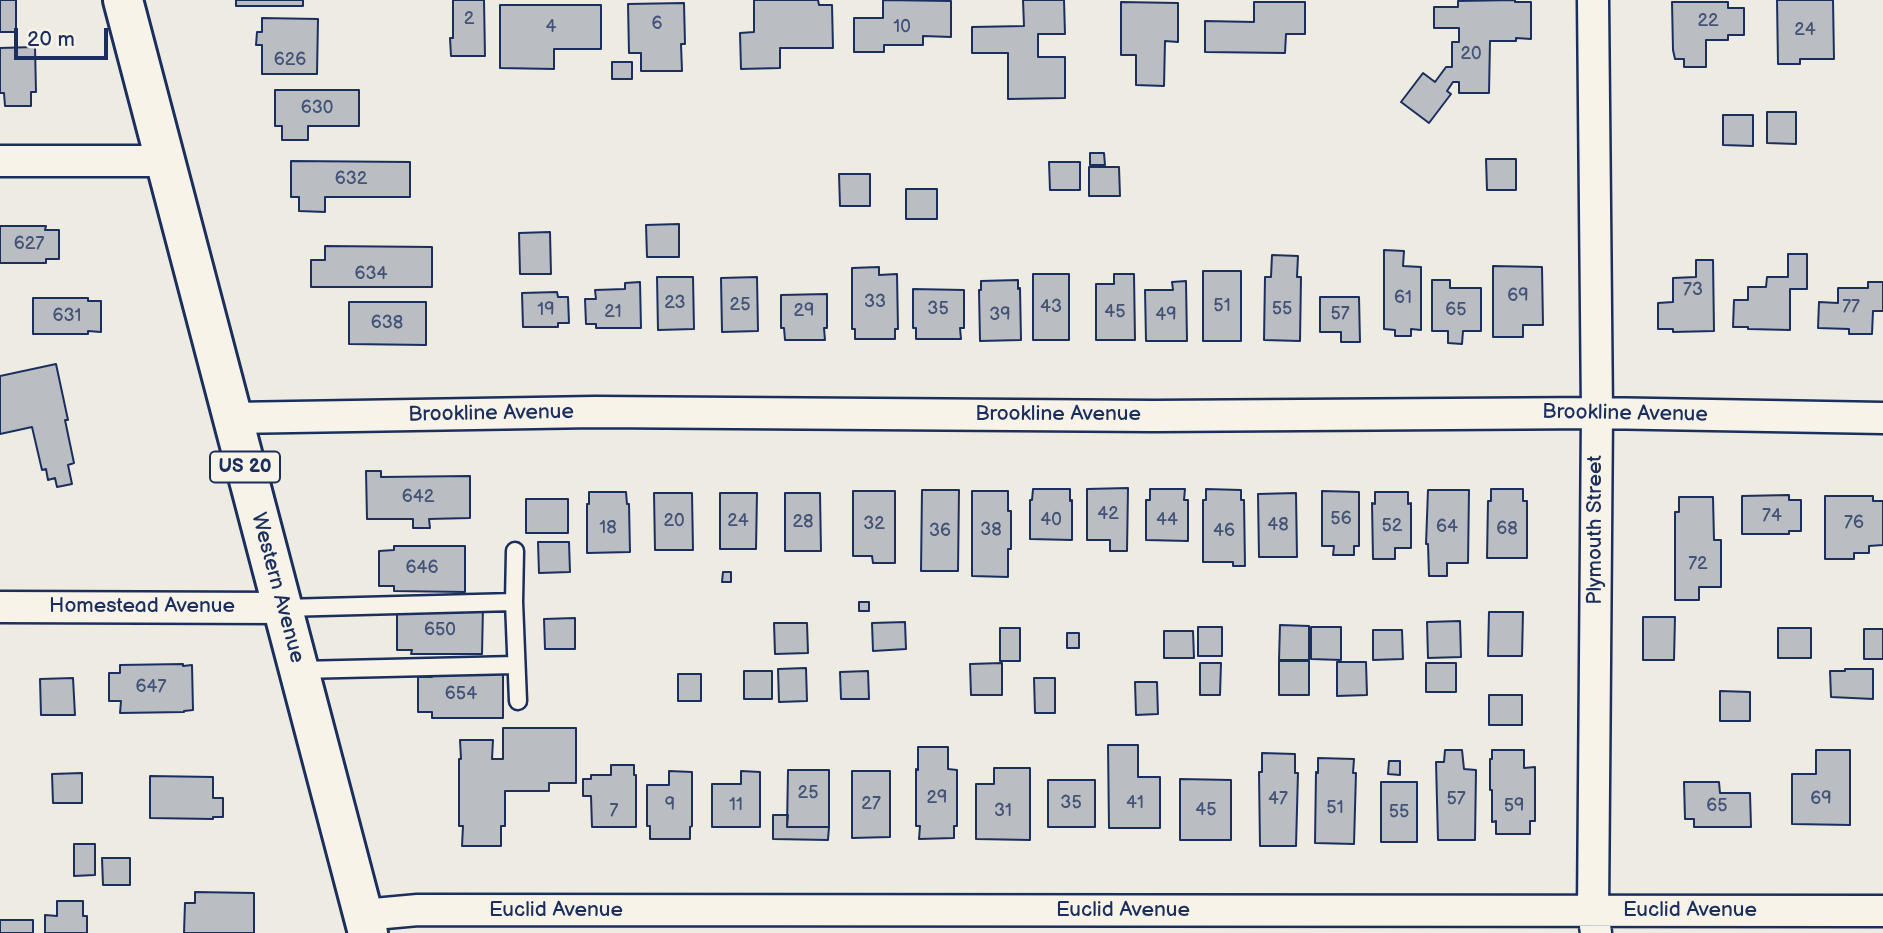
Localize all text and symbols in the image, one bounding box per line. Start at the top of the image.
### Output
house number: 2 [464,8,474,30]
house number: 22 [1697,10,1719,32]
house number: 6 [652,13,662,35]
scale bar [18,14,112,58]
house number: 4 [546,16,556,38]
house number: 10 [893,16,911,38]
house number: 24 [1794,19,1816,41]
text: 20 m [27,27,75,52]
house number: 20 [1460,43,1482,65]
house number: 626 [274,49,306,71]
house number: 630 [301,97,333,119]
house number: 632 [335,168,367,190]
house number: 627 [14,233,44,255]
house number: 634 [354,263,388,285]
house number: 73 [1683,279,1703,301]
house number: 69 [1507,285,1529,307]
house number: 61 [1394,287,1412,309]
house number: 33 [864,291,886,313]
house number: 23 [664,292,686,314]
house number: 25 [730,294,750,316]
house number: 51 [1213,295,1231,317]
house number: 43 [1040,296,1062,318]
house number: 77 [1842,296,1860,318]
house number: 35 [927,298,949,320]
house number: 55 [1272,298,1292,320]
house number: 19 [537,299,555,321]
house number: 65 [1445,299,1467,321]
house number: 29 [793,300,815,322]
house number: 21 [604,301,622,323]
house number: 45 [1104,301,1126,323]
house number: 57 [1330,303,1350,325]
house number: 39 [989,304,1011,326]
house number: 49 [1155,304,1177,326]
house number: 631 [52,305,82,327]
house number: 638 [371,312,403,334]
street label: Brookline Avenue [408,400,574,428]
street label: Brookline Avenue [1542,400,1708,428]
street label: Brookline Avenue [975,402,1141,428]
road number: US 20 [210,452,280,482]
street label: Plymouth Street [1583,455,1609,605]
house number: 642 [402,486,434,508]
house number: 42 [1097,503,1119,525]
house number: 74 [1762,505,1782,527]
house number: 56 [1330,508,1352,530]
house number: 40 [1040,509,1062,531]
house number: 44 [1156,509,1178,531]
street label: Western Avenue [245,510,309,666]
house number: 20 [663,510,685,532]
house number: 24 [727,510,749,532]
house number: 28 [792,511,814,533]
house number: 76 [1844,512,1864,534]
house number: 32 [863,513,885,535]
house number: 48 [1267,514,1289,536]
house number: 52 [1382,515,1402,537]
house number: 64 [1436,516,1458,538]
house number: 18 [599,517,617,539]
house number: 68 [1496,518,1518,540]
house number: 38 [980,519,1002,541]
house number: 36 [929,520,951,542]
house number: 46 [1213,520,1235,542]
house number: 72 [1688,553,1708,575]
house number: 646 [406,557,438,579]
street label: Homestead Avenue [49,594,235,620]
house number: 650 [424,619,456,641]
house number: 647 [136,676,166,698]
house number: 654 [445,683,477,705]
house number: 25 [798,782,818,804]
house number: 29 [926,787,948,809]
house number: 47 [1268,788,1288,810]
house number: 57 [1446,788,1466,810]
house number: 69 [1810,788,1832,810]
house number: 35 [1060,792,1082,814]
house number: 41 [1126,792,1144,814]
house number: 27 [861,793,881,815]
house number: 9 [665,794,675,816]
house number: 11 [729,794,743,816]
house number: 59 [1504,795,1524,817]
house number: 65 [1706,795,1728,817]
house number: 51 [1326,797,1344,819]
house number: 45 [1195,799,1217,821]
house number: 7 [610,800,618,822]
house number: 31 [994,800,1012,822]
house number: 55 [1389,801,1409,823]
street label: Euclid Avenue [489,898,623,924]
street label: Euclid Avenue [1056,898,1190,924]
street label: Euclid Avenue [1623,898,1757,924]

